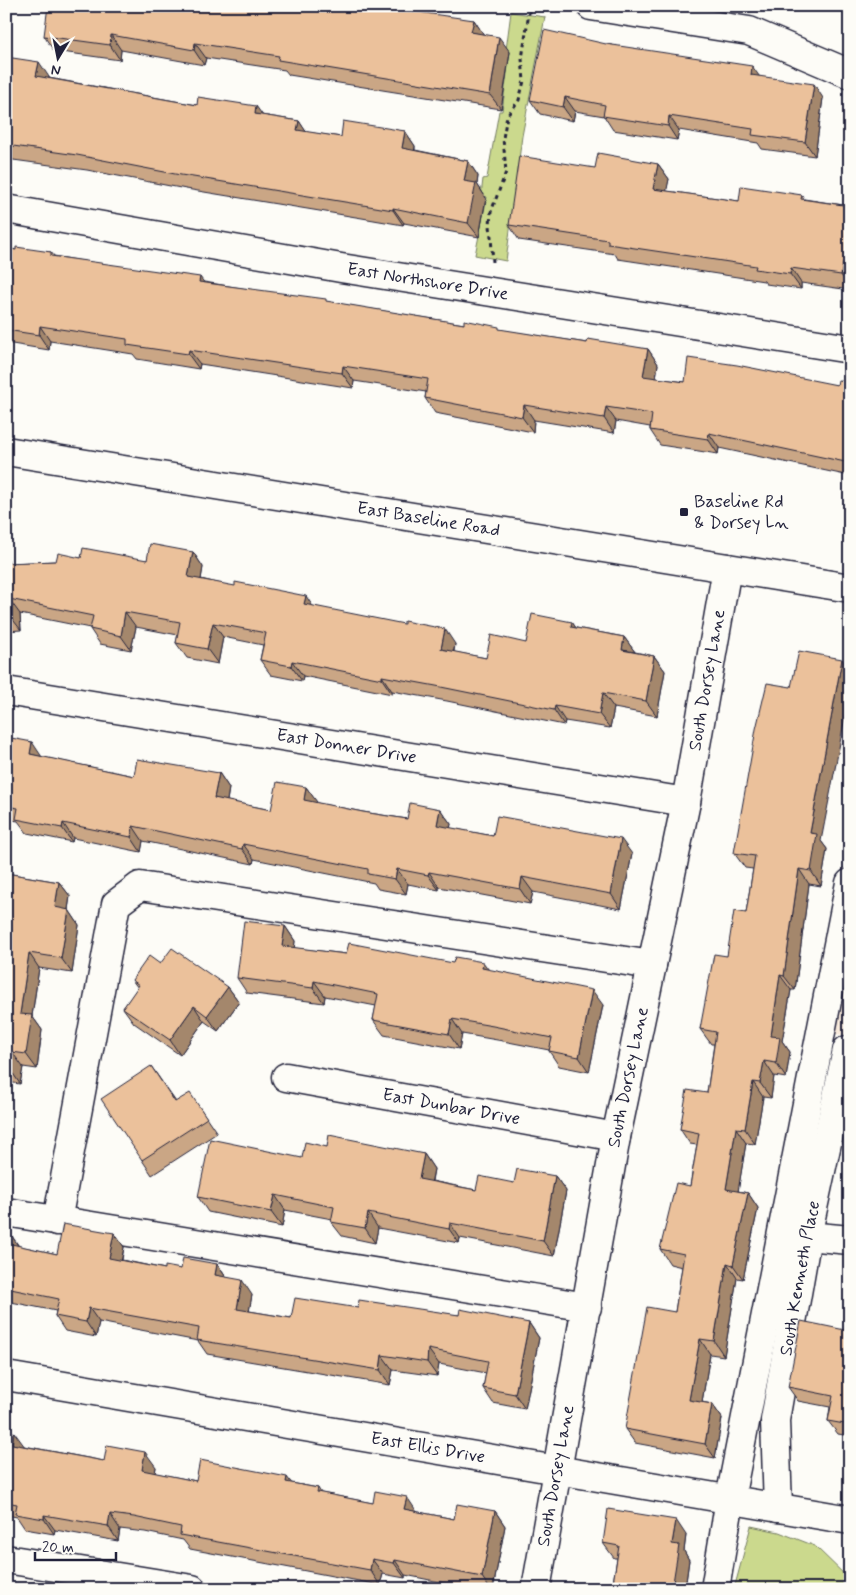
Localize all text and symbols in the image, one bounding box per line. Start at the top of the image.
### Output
north arrow [32,32,82,82]
text: N [50,60,62,79]
street label: East Northshore Drive [345,257,510,306]
place label: Baseline Rd & Dorsey Ln [694,490,789,535]
street label: East Baseline Road [355,496,502,543]
marker: Baseline Rd & Dorsey Ln [678,506,690,518]
street label: South Dorsey Lane [683,607,732,753]
street label: East Donner Drive [275,723,418,770]
street label: South Dorsey Lane [602,1005,655,1150]
street label: East Dunbar Drive [381,1083,522,1131]
street label: South Kenneth Place [774,1199,826,1358]
street label: South Dorsey Lane [532,1403,580,1548]
street label: East Ellis Drive [369,1426,487,1470]
scale bar [35,1530,116,1562]
text: 20 m [42,1538,74,1558]

